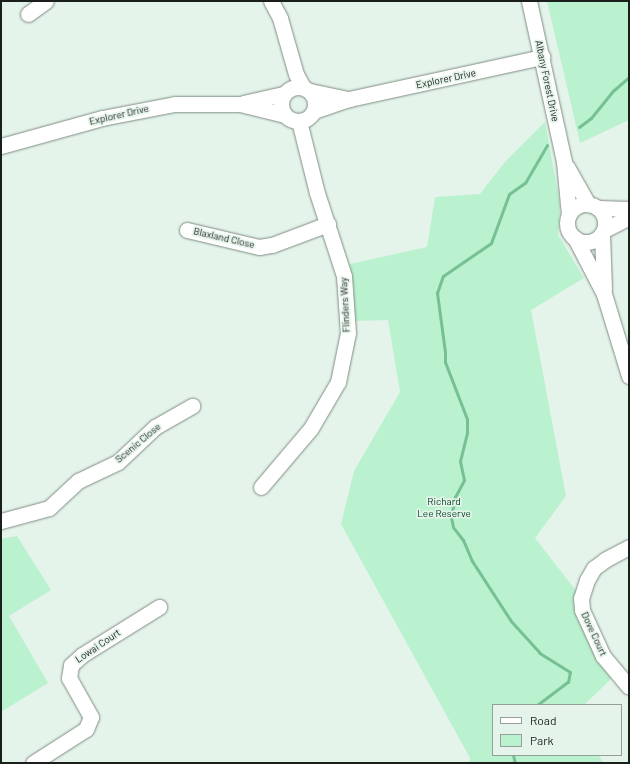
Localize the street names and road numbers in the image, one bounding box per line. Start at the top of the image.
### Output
street label: Albany Forest Drive [532,39,562,123]
street label: Explorer Drive [415,67,477,91]
street label: Explorer Drive [88,102,150,128]
street label: Blaxland Close [192,225,256,251]
street label: Flinders Way [338,277,352,333]
street label: Scenic Close [113,421,163,465]
street label: Dove Court [578,610,610,658]
street label: Lowai Court [73,626,123,666]

